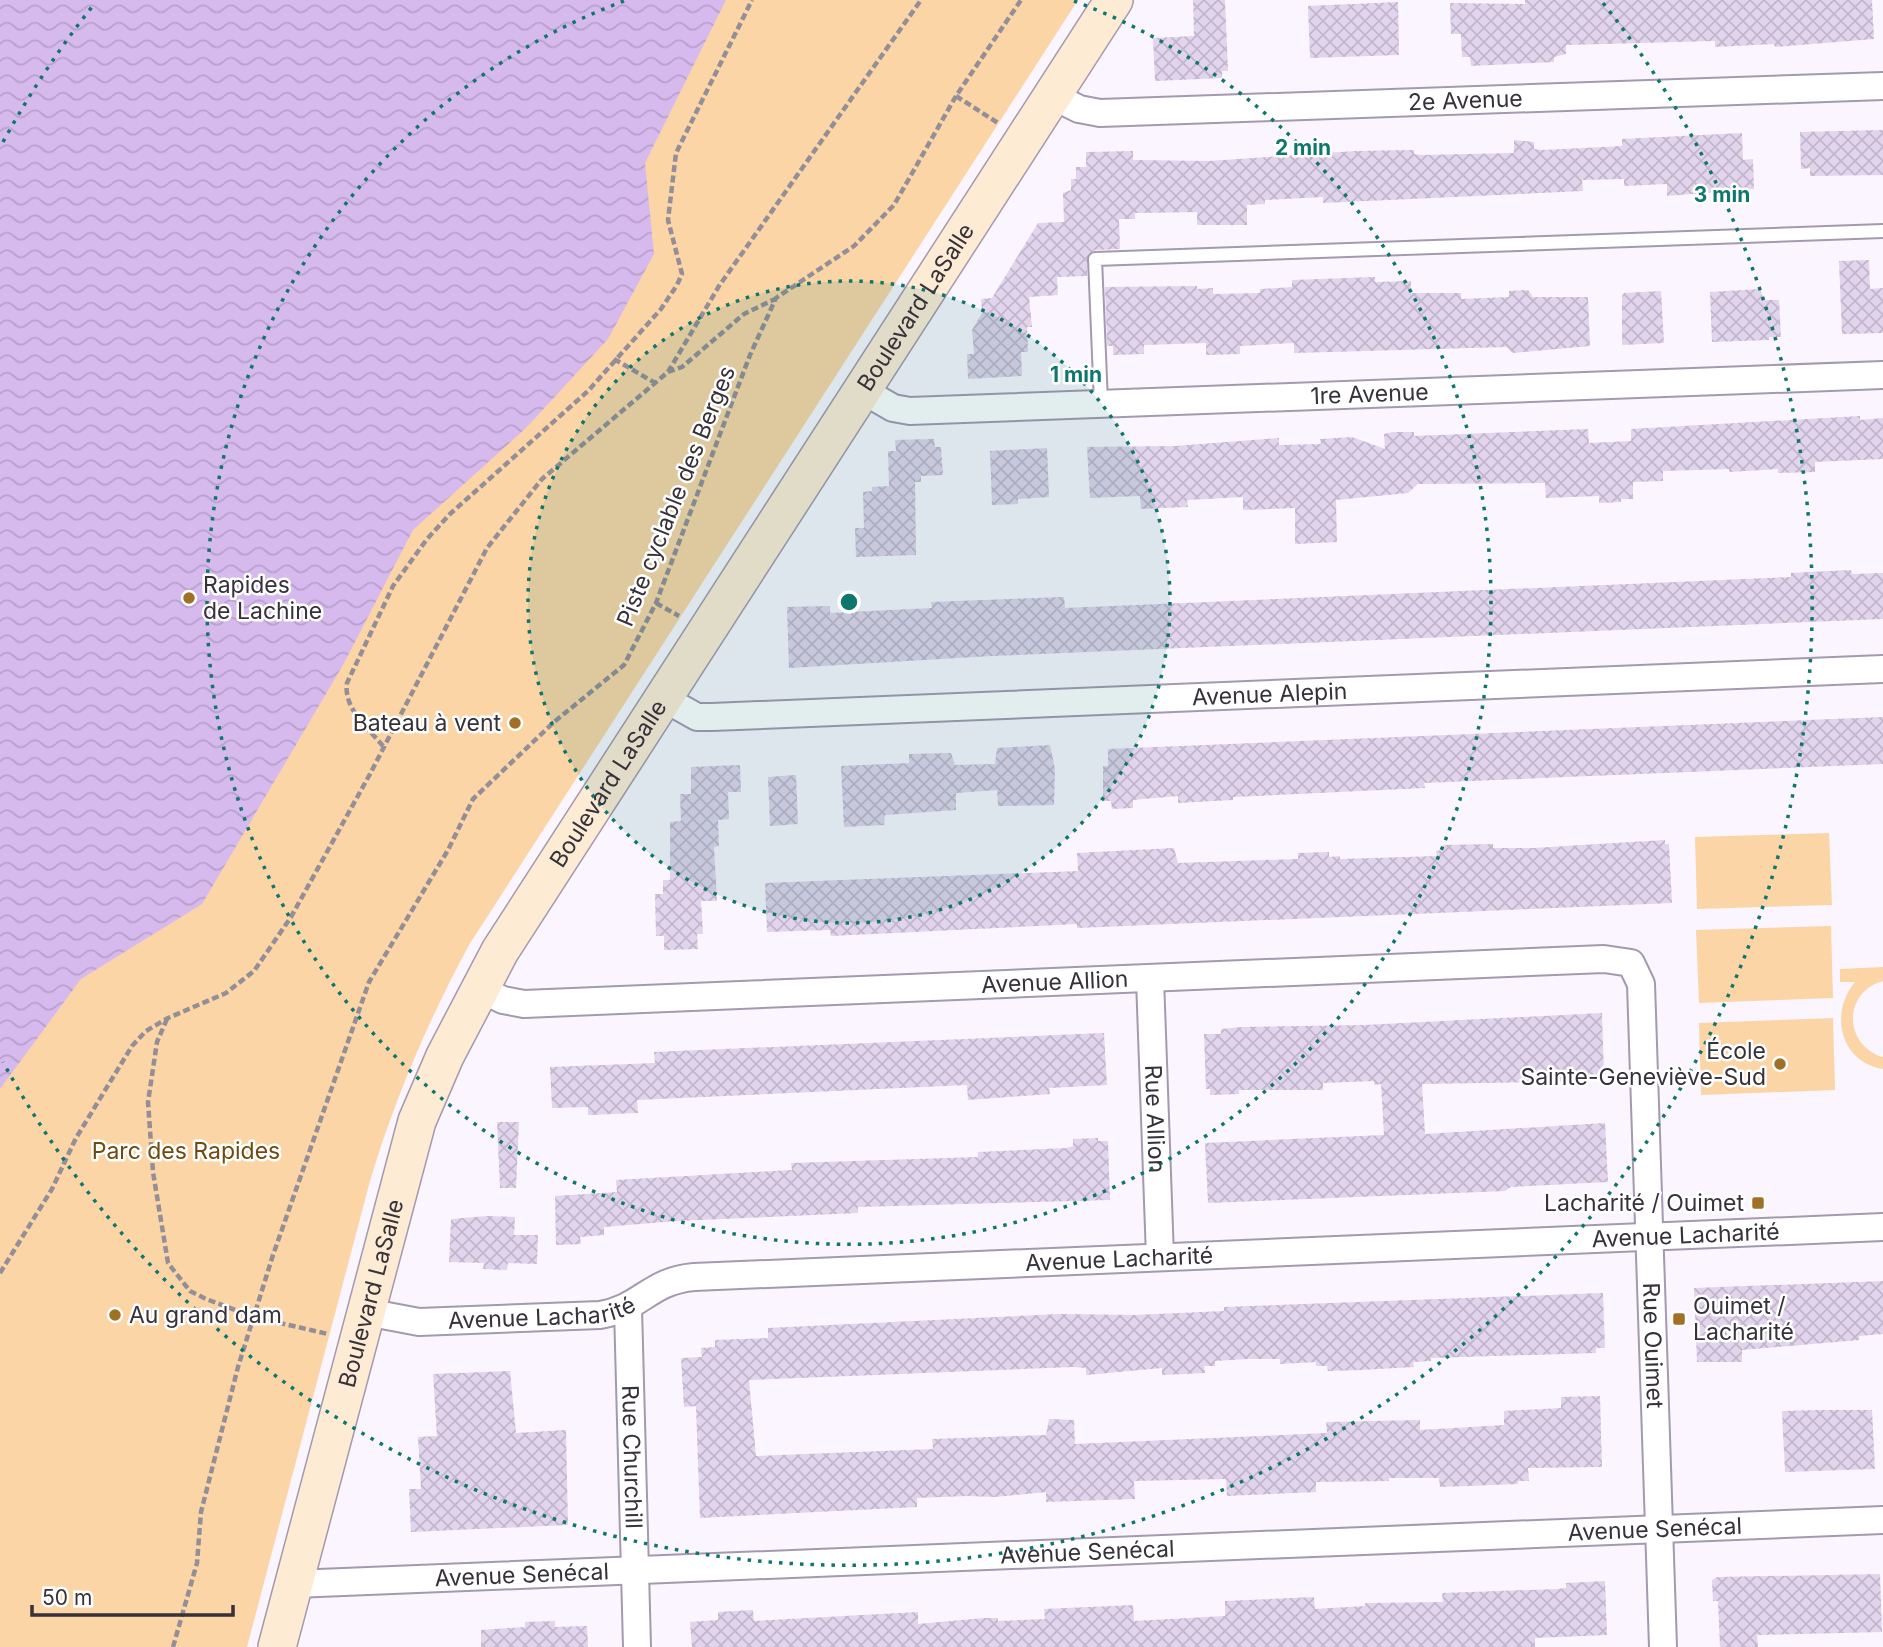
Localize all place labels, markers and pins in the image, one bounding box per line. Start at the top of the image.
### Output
place label: Rapides de Lachine [203,571,322,625]
marker: Rapides de Lachine [181,590,197,606]
centre of rings [837,590,861,614]
place label: Bateau à vent [353,709,501,737]
marker: Bateau à vent [507,715,523,731]
place label: École Sainte-Geneviève-Sud [1520,1037,1766,1091]
marker: École Sainte-Geneviève-Sud [1772,1056,1788,1072]
place label: Lacharité / Ouimet [1544,1189,1744,1217]
marker: Lacharité / Ouimet [1750,1195,1766,1211]
place label: Ouimet / Lacharité [1693,1292,1794,1346]
place label: Au grand dam [129,1301,282,1329]
marker: Au grand dam [107,1307,123,1323]
marker: Ouimet / Lacharité [1671,1311,1687,1327]

